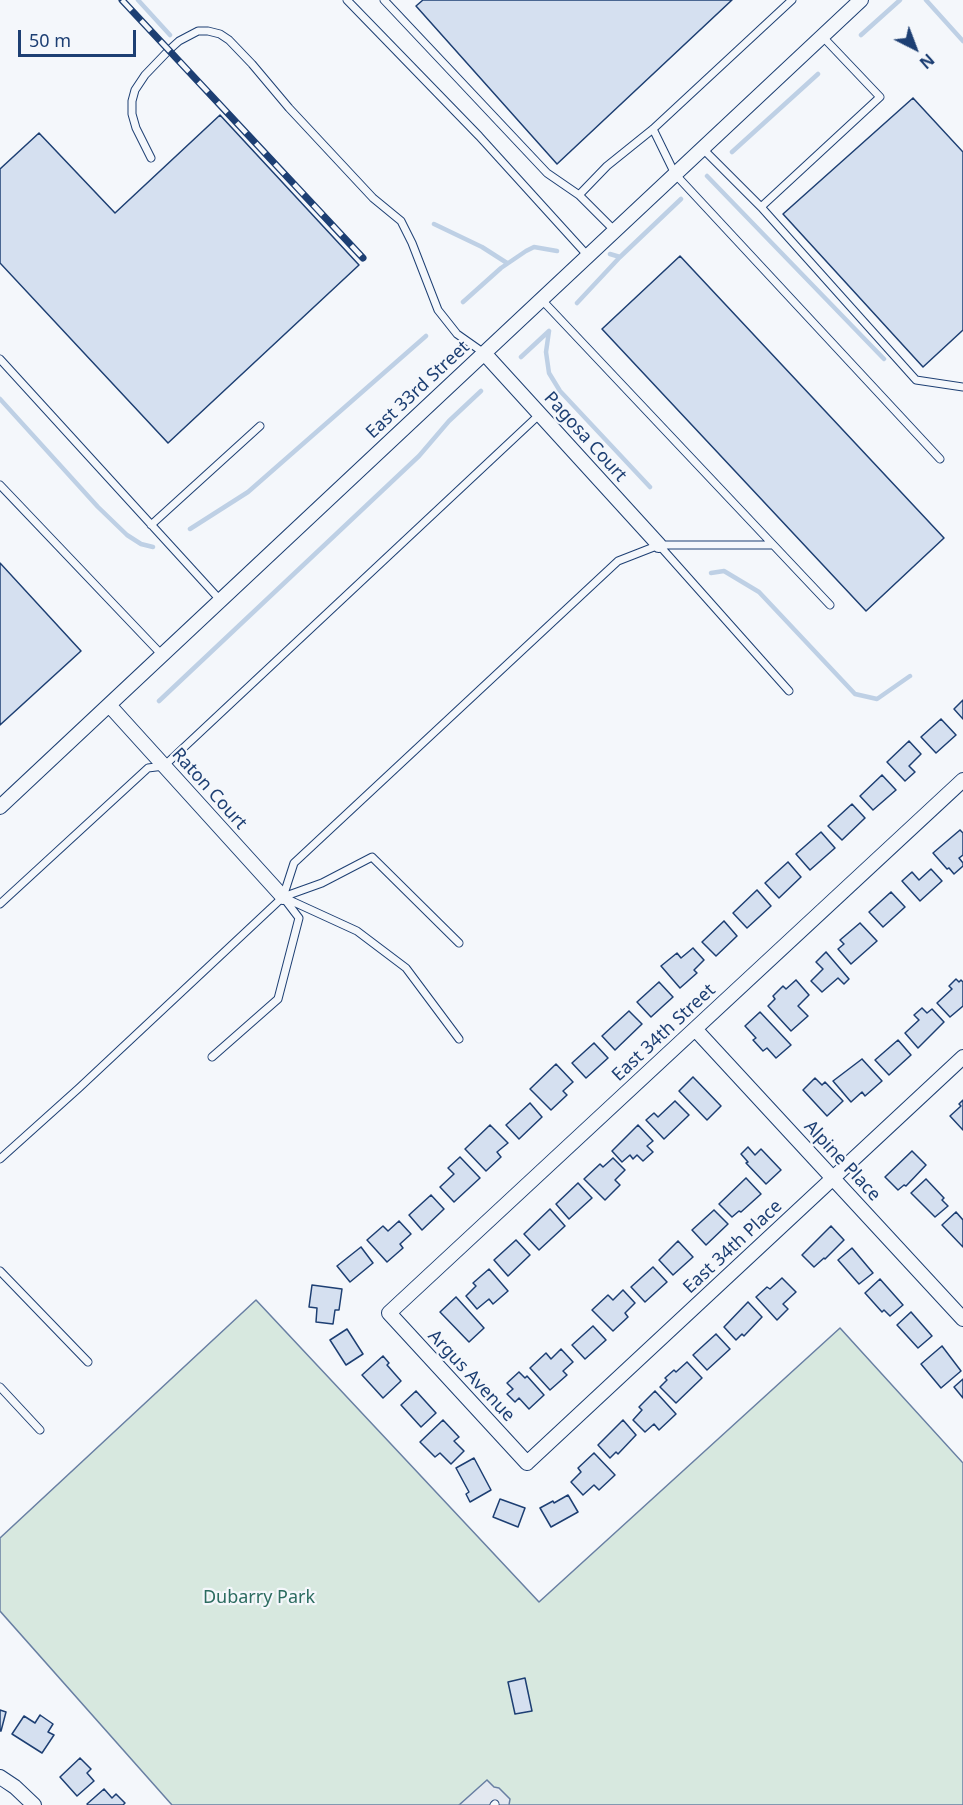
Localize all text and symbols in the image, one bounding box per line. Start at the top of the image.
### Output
scale bar [21,18,140,56]
north arrow [885,18,945,78]
text: 50 m [29,28,71,52]
text: N [915,49,939,74]
street label: East 33rd Street [362,337,474,443]
street label: Pagosa Court [539,388,631,486]
street label: Raton Court [167,744,251,834]
street label: East 34th Street [608,980,720,1086]
street label: Alpine Place [799,1116,885,1206]
street label: East 34th Place [679,1196,787,1298]
street label: Argus Avenue [423,1326,519,1426]
park label: Dubarry Park [203,1587,315,1609]

